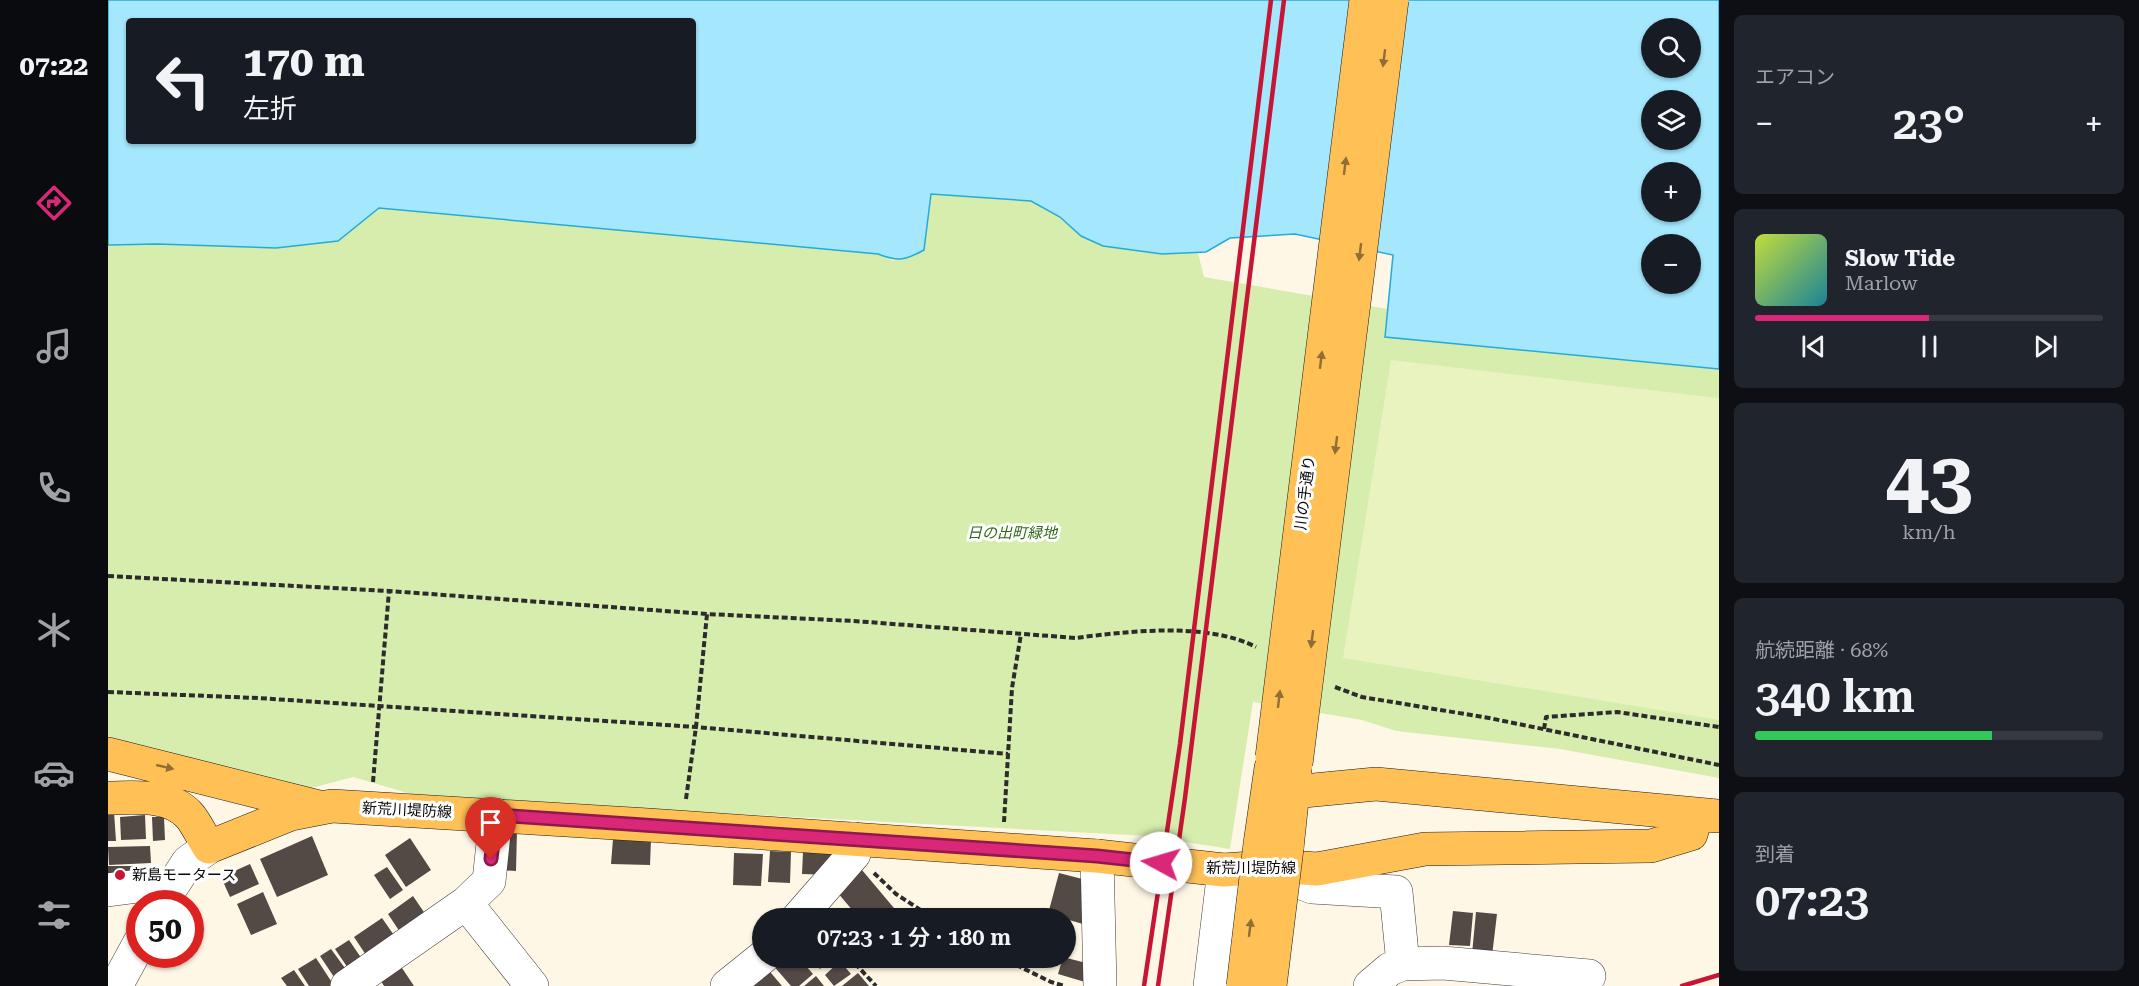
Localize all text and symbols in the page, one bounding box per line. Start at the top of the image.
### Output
map controls [1641,18,1701,294]
button: search [1641,18,1701,78]
text: 170 m [243,37,365,86]
icon: left [144,42,222,120]
one-way arrow [1380,49,1389,68]
text: 07:22 [20,50,88,82]
text: エアコン [1755,65,1835,89]
button: layers [1641,90,1701,150]
text: 左折 [243,93,297,125]
text: 23° [1893,97,1965,150]
text: − [1755,104,1773,143]
text: + [2085,104,2103,143]
one-way arrow [1340,157,1350,176]
button: + [1641,162,1701,222]
icon: directions [33,182,75,224]
button: − [1641,234,1701,294]
one-way arrow [1356,242,1365,261]
text: Slow Tide [1845,246,1955,271]
text: Marlow [1845,271,1918,295]
icon: music [33,325,75,367]
icon: previous [1797,330,1830,363]
icon: pause [1913,330,1946,363]
icon: next [2029,330,2062,363]
one-way arrow [1316,350,1326,369]
text: 43 [1885,435,1973,526]
one-way arrow [1331,436,1341,455]
street label: 川の手通り [1291,455,1319,531]
icon: phone [33,467,75,509]
text: km/h [1902,520,1956,544]
park label: 日の出町緑地 [967,524,1059,542]
icon: climate [33,609,75,651]
one-way arrow [1307,629,1317,648]
text: 航続距離 · 68% [1755,638,1888,662]
text: 340 km [1755,670,1915,723]
one-way arrow [1275,690,1284,709]
icon: car [33,752,75,794]
one-way arrow [156,763,174,773]
pin [465,797,516,859]
street label: 新荒川堤防線 [362,799,452,821]
icon: arrive [474,806,507,839]
position arrow [1129,831,1193,895]
text: 到着 [1755,842,1795,866]
street label: 新荒川堤防線 [1206,859,1296,877]
place label: 新島モータース [132,866,236,884]
marker: 新島モータース [113,868,127,882]
text: 07:23 [1755,874,1869,927]
speed limit sign: 50 [126,890,204,968]
icon: filters [33,894,75,936]
one-way arrow [1245,918,1255,937]
text: 07:23 · 1 分 · 180 m [817,925,1011,950]

